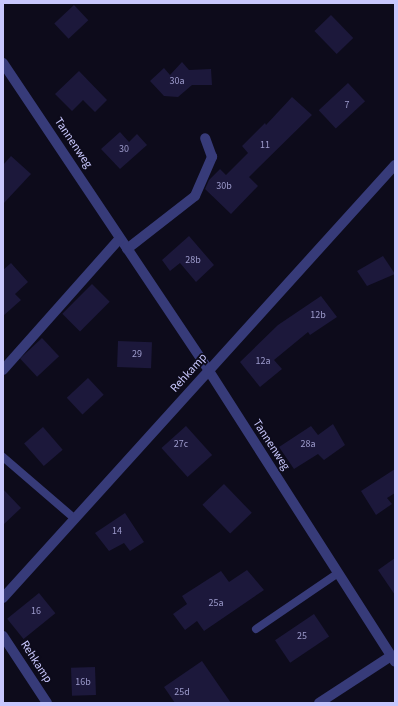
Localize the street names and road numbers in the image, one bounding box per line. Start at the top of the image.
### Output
street label: Tannenweg [51,115,95,171]
street label: Rehkamp [168,350,210,396]
street label: Tannenweg [249,417,293,473]
street label: Rehkamp [17,638,55,686]

